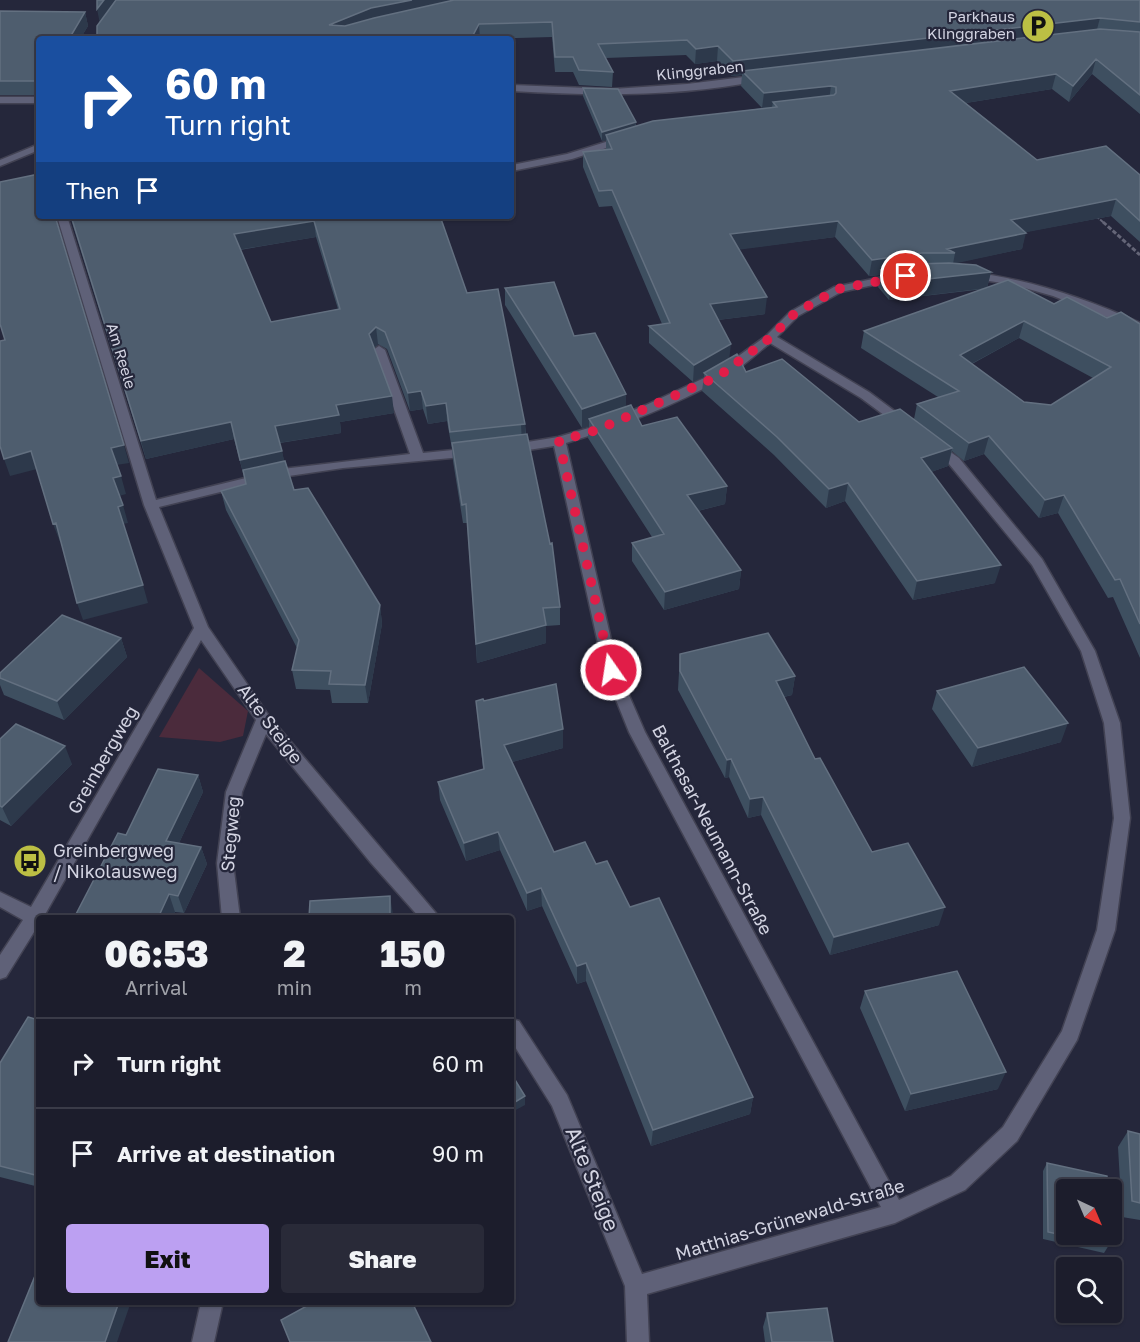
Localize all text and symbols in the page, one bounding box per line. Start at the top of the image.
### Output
place label: Parkhaus Klinggraben [927,7,1015,42]
parking icon: Parkhaus Klinggraben [1020,8,1056,44]
street label: Klinggraben [655,56,745,84]
text: 60 m [165,58,266,108]
icon: right [66,60,144,138]
text: Turn right [165,109,291,141]
icon: arrive [131,174,164,207]
text: Then [66,177,119,204]
pin [880,250,931,301]
icon: arrive [889,259,922,292]
street label: Am Reele [103,321,141,391]
position arrow [579,638,643,702]
street label: Alte Steige [234,679,308,768]
street label: Greinbergweg [62,702,142,817]
street label: Balthasar-Neumann-Straße [648,721,778,938]
street label: Stegweg [216,795,244,873]
place label: Greinbergweg / Nikolausweg [53,839,178,882]
bus stop icon: Greinbergweg / Nikolausweg [12,843,48,879]
text: 06:53 [104,932,209,975]
text: 2 [283,932,306,975]
text: 150 [380,932,446,975]
text: Arrival [125,975,188,999]
text: min [277,975,312,999]
text: m [404,975,422,999]
icon: right [66,1047,99,1080]
text: Turn right [117,1050,221,1077]
text: 60 m [432,1050,484,1077]
street label: Alte Steige [560,1123,626,1235]
icon: arrive [66,1137,99,1170]
text: Arrive at destination [117,1140,335,1167]
text: 90 m [432,1140,484,1167]
street label: Matthias-Grünewald-Straße [673,1174,907,1264]
north arrow [1056,1179,1122,1245]
map controls [1056,1179,1122,1323]
button: Exit [66,1224,269,1293]
button: Share [281,1224,484,1293]
button: search [1056,1257,1122,1323]

